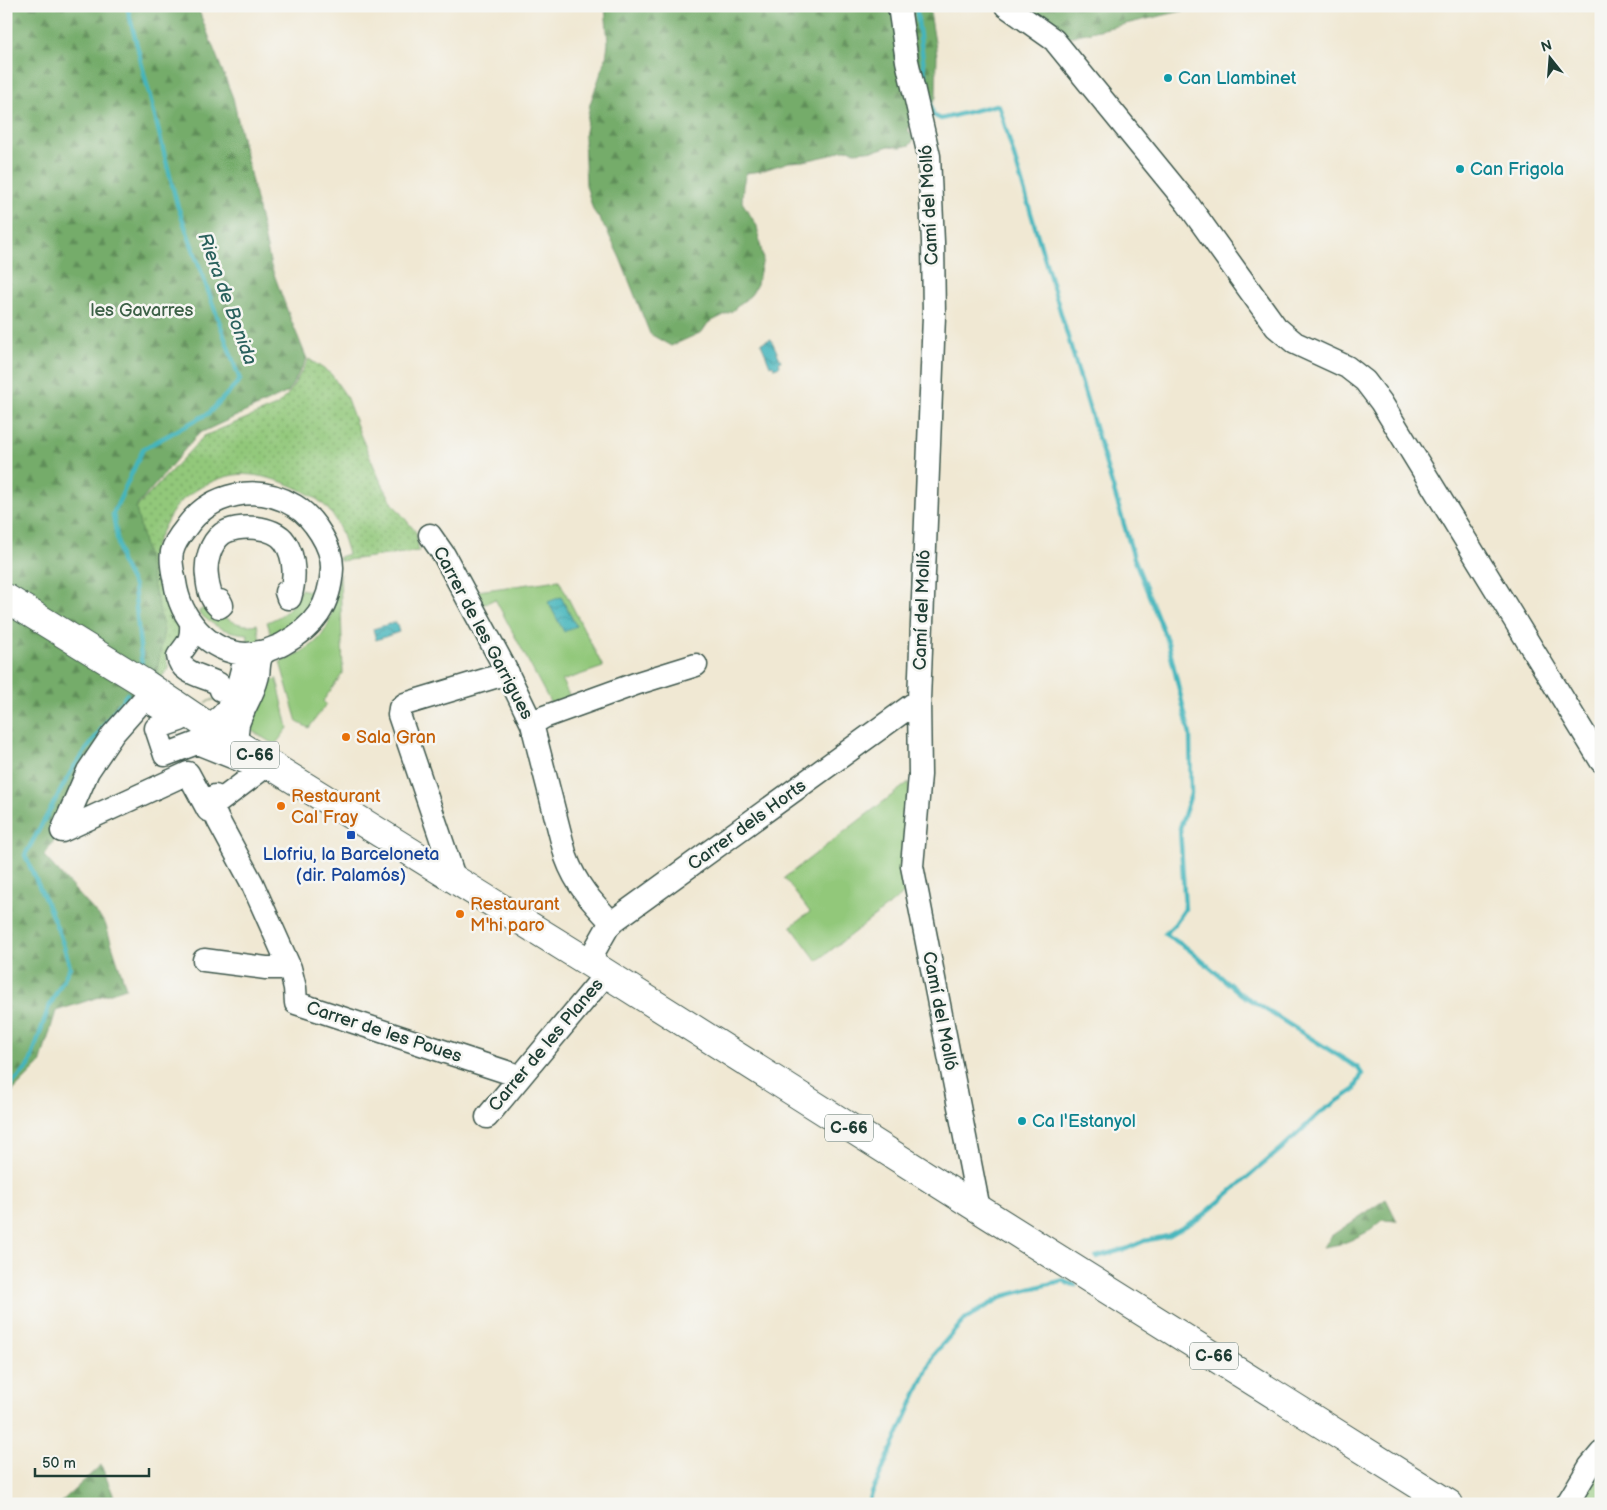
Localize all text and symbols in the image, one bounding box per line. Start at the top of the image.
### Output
north arrow [1524,32,1574,82]
text: N [1539,36,1554,56]
place label: Can Llambinet [1178,68,1297,89]
marker: Can Llambinet [1162,72,1174,84]
street label: Camí del Molló [915,144,943,266]
place label: Can Frigola [1470,159,1564,180]
marker: Can Frigola [1454,163,1466,175]
water label: Riera de Bonida [192,230,262,368]
park label: les Gavarres [91,300,194,321]
street label: Carrer de les Garrigues [428,543,538,723]
street label: Camí del Molló [909,549,935,671]
place label: Sala Gran [356,727,436,748]
marker: Sala Gran [340,731,352,743]
road number: C-66 [231,742,279,768]
street label: Carrer dels Horts [684,775,810,875]
place label: Restaurant Cal Fray [291,786,381,828]
marker: Restaurant Cal Fray [275,800,287,812]
marker: Llofriu, la Barceloneta (dir. Palamós) [345,829,357,841]
place label: Llofriu, la Barceloneta (dir. Palamós) [263,844,439,886]
place label: Restaurant M'hi paro [470,894,560,936]
marker: Restaurant M'hi paro [454,908,466,920]
street label: Camí del Molló [918,950,962,1072]
street label: Carrer de les Planes [484,974,608,1116]
street label: Carrer de les Poues [304,997,464,1067]
place label: Ca l'Estanyol [1032,1111,1136,1132]
road number: C-66 [825,1114,873,1142]
marker: Ca l'Estanyol [1016,1115,1028,1127]
road number: C-66 [1190,1342,1238,1370]
scale bar [35,1445,149,1477]
text: 50 m [42,1454,76,1473]

